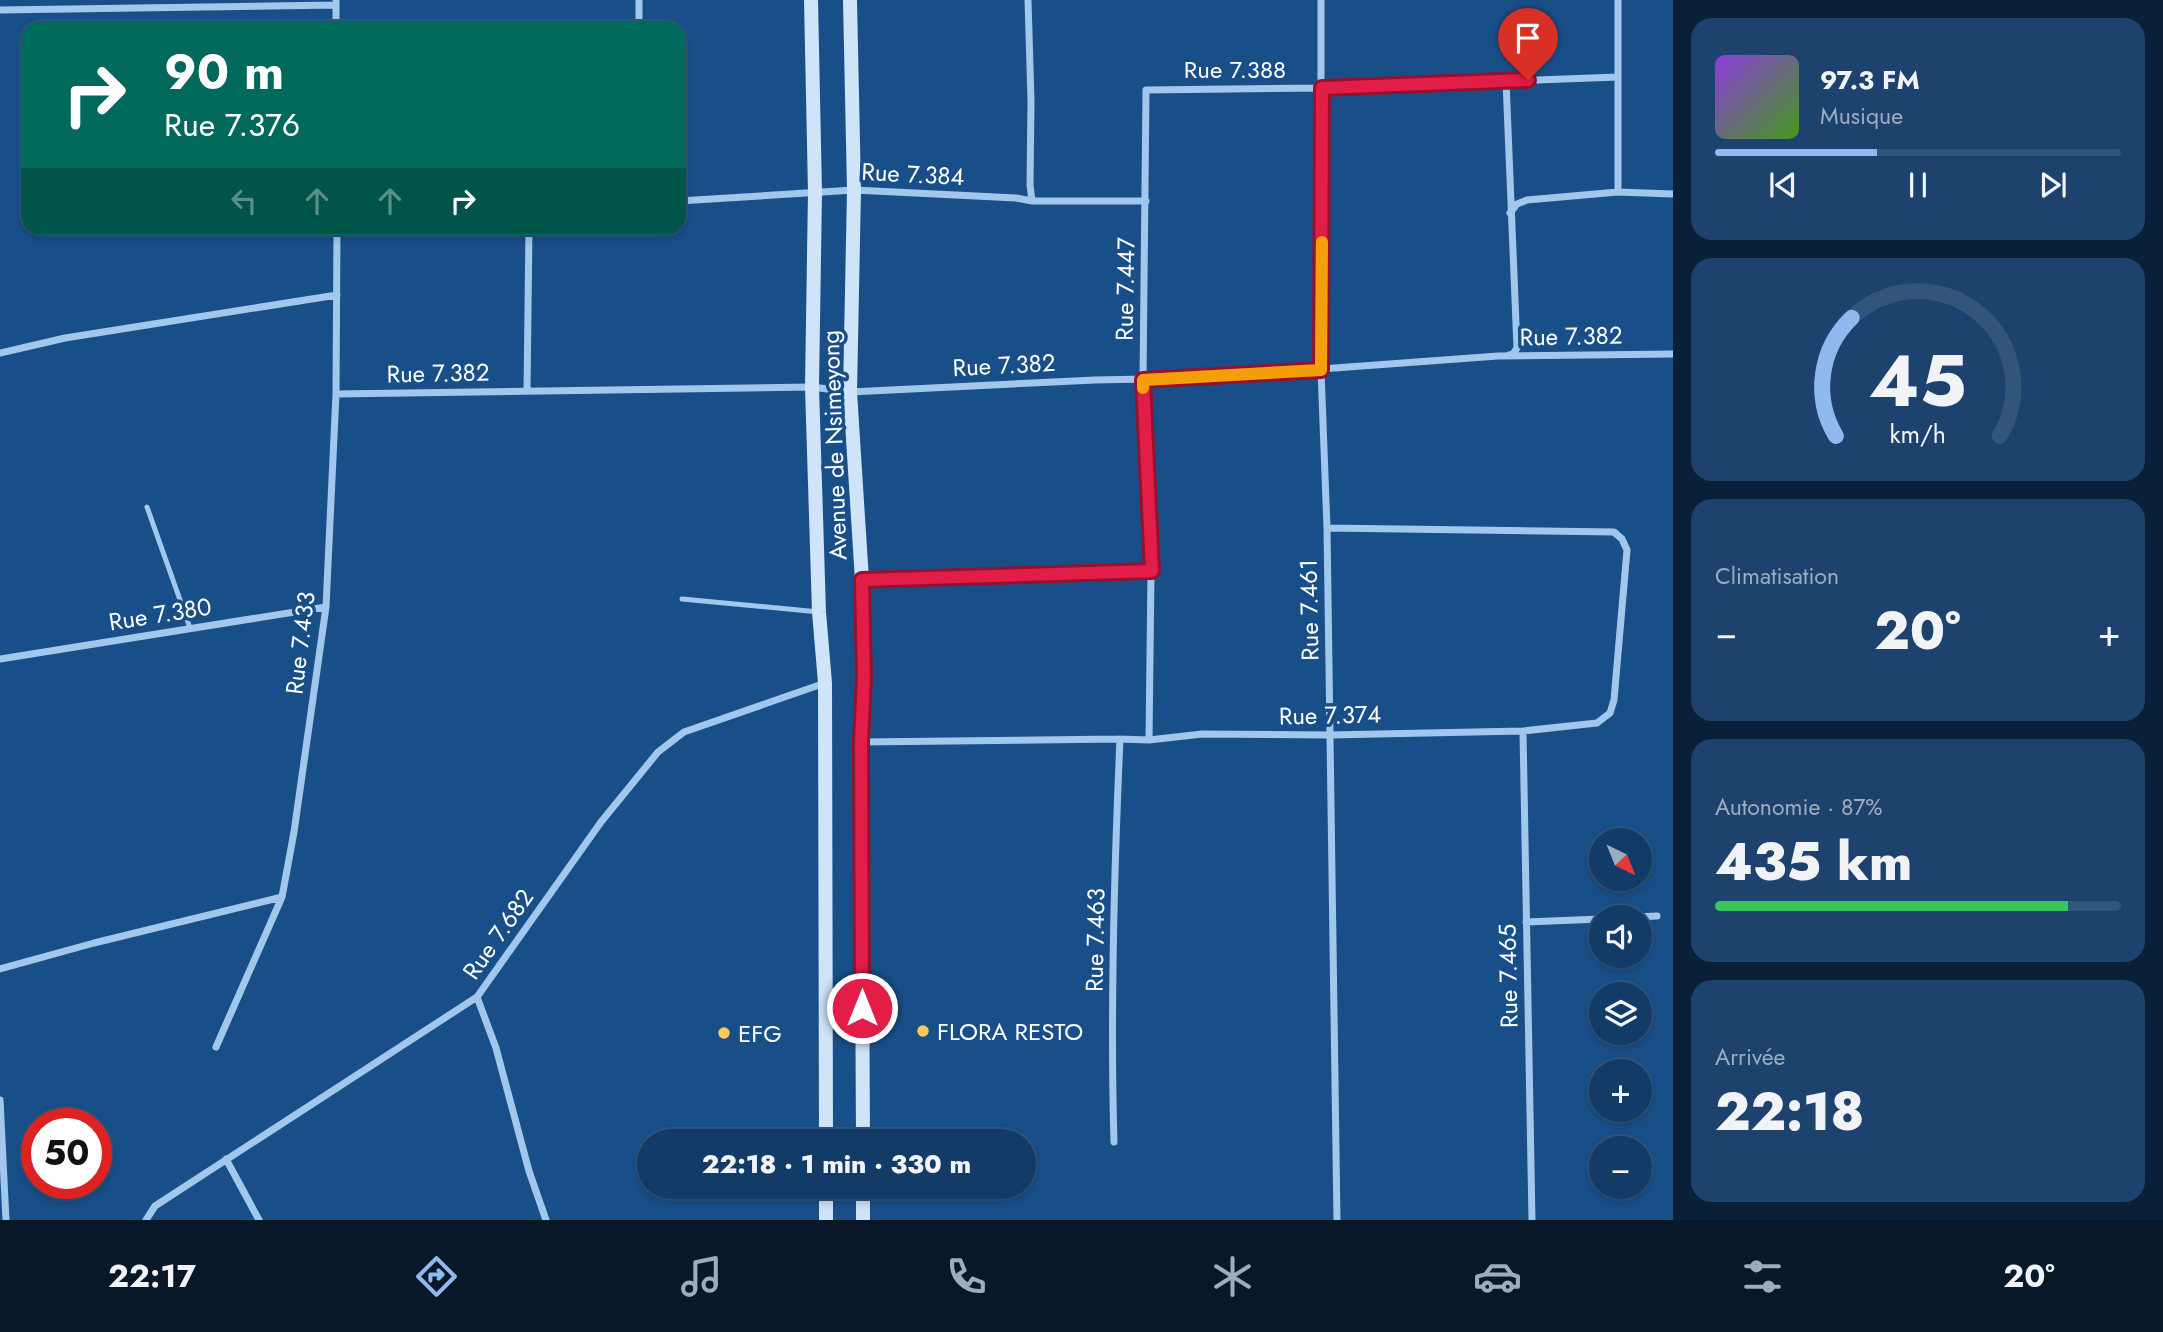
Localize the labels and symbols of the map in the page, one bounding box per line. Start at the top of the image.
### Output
pin [1498,8,1558,80]
street label: Rue 7.388 [1184,52,1286,87]
street label: Rue 7.384 [861,154,965,194]
street label: Rue 7.447 [1107,237,1143,341]
street label: Rue 7.382 [1519,318,1623,354]
street label: Avenue de Nsimeyong [812,329,856,561]
street label: Rue 7.382 [952,345,1056,385]
street label: Rue 7.382 [386,355,490,391]
street label: Rue 7.461 [1291,559,1327,661]
street label: Rue 7.380 [106,589,214,639]
street label: Rue 7.433 [276,590,324,696]
street label: Rue 7.374 [1279,697,1381,733]
north arrow [1589,828,1652,891]
street label: Rue 7.682 [454,882,542,986]
street label: Rue 7.463 [1077,888,1113,992]
street label: Rue 7.465 [1490,924,1526,1028]
position arrow [825,971,899,1045]
place label: FLORA RESTO [937,1014,1083,1049]
place label: EFG [738,1016,782,1051]
marker: FLORA RESTO [915,1023,931,1039]
marker: EFG [716,1025,732,1041]
speed limit sign: 50 [21,1108,112,1199]

